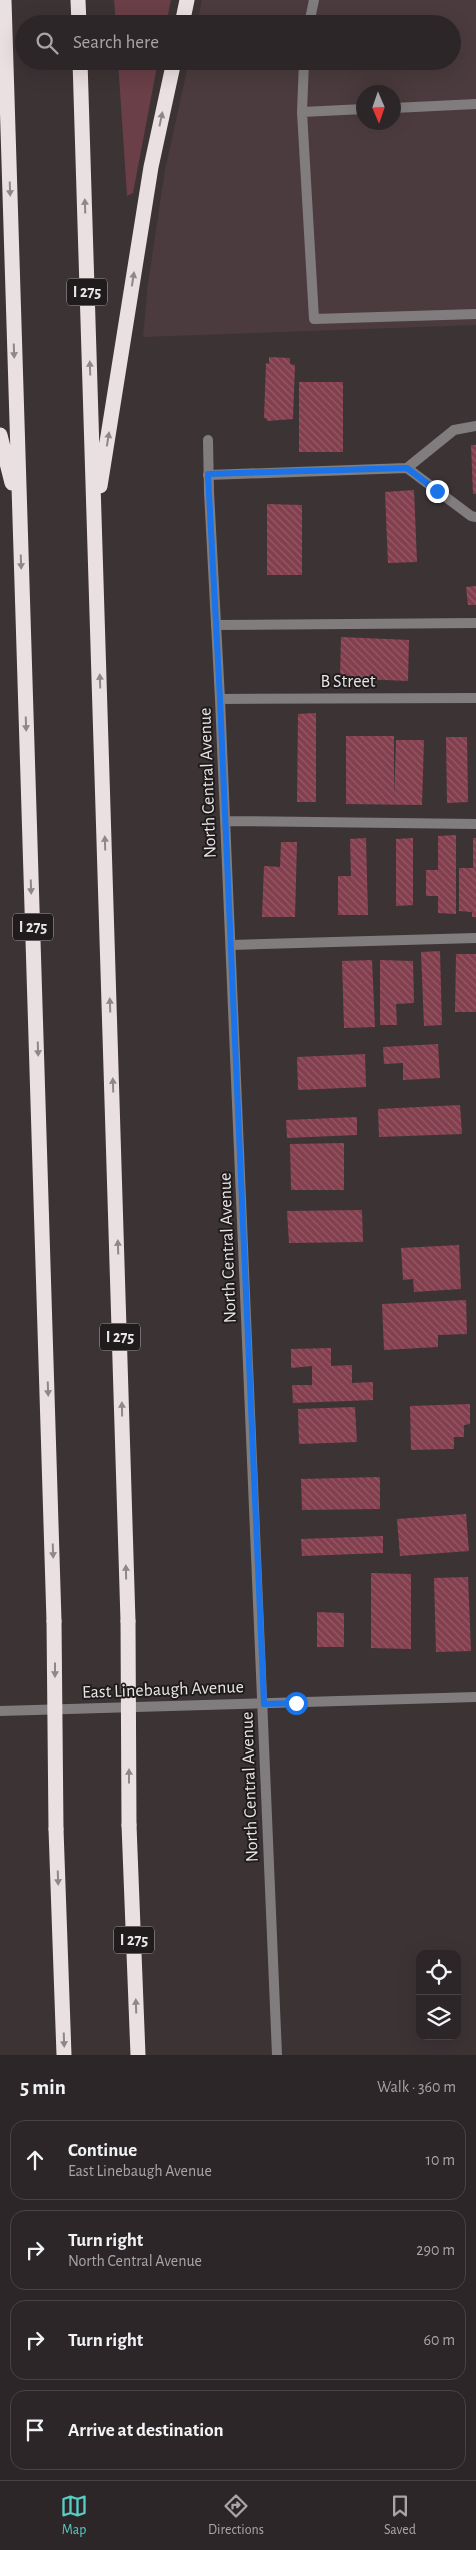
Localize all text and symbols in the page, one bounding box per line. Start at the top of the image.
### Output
search box [15,15,461,70]
icon: search [33,29,61,57]
text: Search here [73,33,159,52]
north arrow [356,85,401,130]
one-way arrow [158,110,166,126]
one-way arrow [6,181,14,197]
one-way arrow [80,198,88,214]
one-way arrow [130,270,138,286]
road number: I 275 [67,278,107,306]
one-way arrow [11,343,19,359]
one-way arrow [85,360,93,376]
one-way arrow [104,431,112,447]
route end [426,480,449,503]
one-way arrow [17,554,25,570]
one-way arrow [95,672,103,688]
street label: B Street [320,673,376,691]
street label: North Central Avenue [196,707,220,859]
one-way arrow [22,717,30,733]
one-way arrow [101,835,109,851]
one-way arrow [28,879,36,895]
road number: I 275 [13,914,53,940]
one-way arrow [106,997,114,1013]
one-way arrow [34,1041,42,1057]
one-way arrow [108,1076,116,1092]
street label: North Central Avenue [216,1172,240,1324]
one-way arrow [113,1239,121,1255]
road number: I 275 [100,1324,140,1350]
one-way arrow [44,1381,52,1397]
one-way arrow [118,1401,126,1417]
one-way arrow [49,1543,57,1559]
one-way arrow [122,1564,130,1580]
one-way arrow [51,1662,59,1678]
street label: East Linebaugh Avenue [82,1678,244,1702]
route start [285,1692,308,1715]
street label: North Central Avenue [238,1711,262,1863]
one-way arrow [125,1768,133,1784]
one-way arrow [54,1870,62,1886]
road number: I 275 [114,1926,154,1954]
map controls [416,1950,461,2040]
button: locate [416,1950,461,1995]
button: layers [416,1995,461,2040]
one-way arrow [132,1998,140,2014]
one-way arrow [60,2032,68,2048]
text: 5 min [20,2077,66,2098]
text: Walk · 360 m [377,2079,456,2095]
text: Continue [68,2141,137,2160]
icon: ahead [21,2146,49,2174]
text: 10 m [426,2152,455,2168]
text: East Linebaugh Avenue [68,2163,212,2179]
text: Turn right [68,2231,143,2250]
icon: right [21,2236,49,2264]
text: 290 m [416,2242,455,2258]
text: North Central Avenue [68,2253,202,2269]
icon: right [21,2326,49,2354]
text: Turn right [68,2331,143,2350]
text: 60 m [424,2332,455,2348]
icon: arrive [21,2416,49,2444]
text: Arrive at destination [68,2421,224,2440]
tab: Map [60,2492,88,2539]
tab: Directions [208,2492,264,2539]
tab: Saved [384,2492,416,2539]

